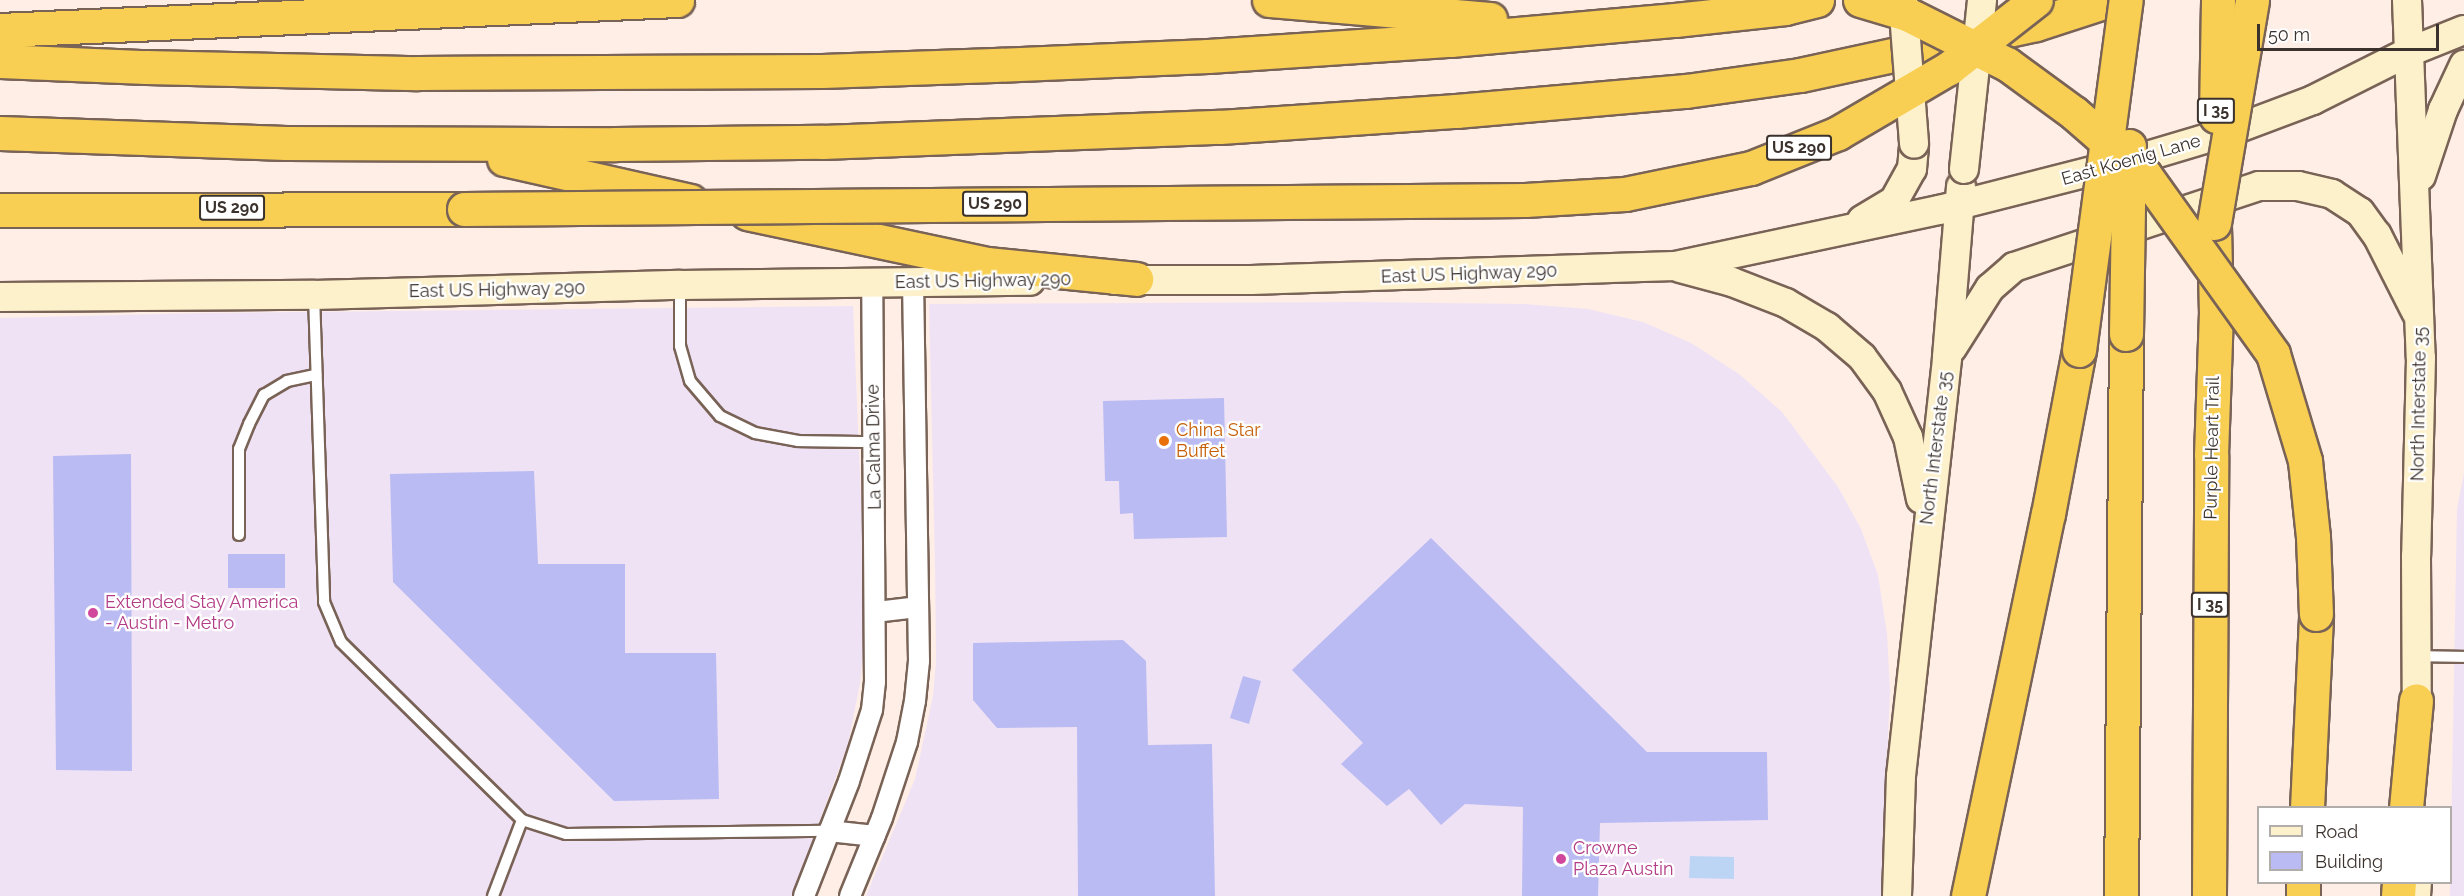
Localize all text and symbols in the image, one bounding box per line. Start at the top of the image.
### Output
scale bar [2260,12,2442,50]
text: 50 m [2268,24,2310,45]
road number: I 35 [2196,98,2236,124]
street label: East Koenig Lane [2059,130,2203,190]
road number: US 290 [1766,135,1832,161]
road number: US 290 [962,191,1028,217]
road number: US 290 [199,195,265,221]
street label: East US Highway 290 [1380,260,1558,288]
street label: East US Highway 290 [894,269,1072,293]
street label: East US Highway 290 [408,278,586,302]
street label: North Interstate 35 [2407,327,2431,481]
street label: North Interstate 35 [1916,370,1956,526]
street label: Purple Heart Trail [2200,376,2224,520]
street label: La Calma Drive [862,384,886,510]
place label: China Star Buffet [1176,420,1261,462]
marker: China Star Buffet [1157,434,1171,448]
place label: Extended Stay America - Austin - Metro [105,592,299,634]
road number: I 35 [2190,592,2230,618]
marker: Extended Stay America - Austin - Metro [86,606,100,620]
legend [2257,806,2452,884]
text: Road [2315,821,2358,842]
place label: Crowne Plaza Austin [1573,838,1674,880]
text: Building [2315,851,2383,872]
marker: Crowne Plaza Austin [1554,852,1568,866]

